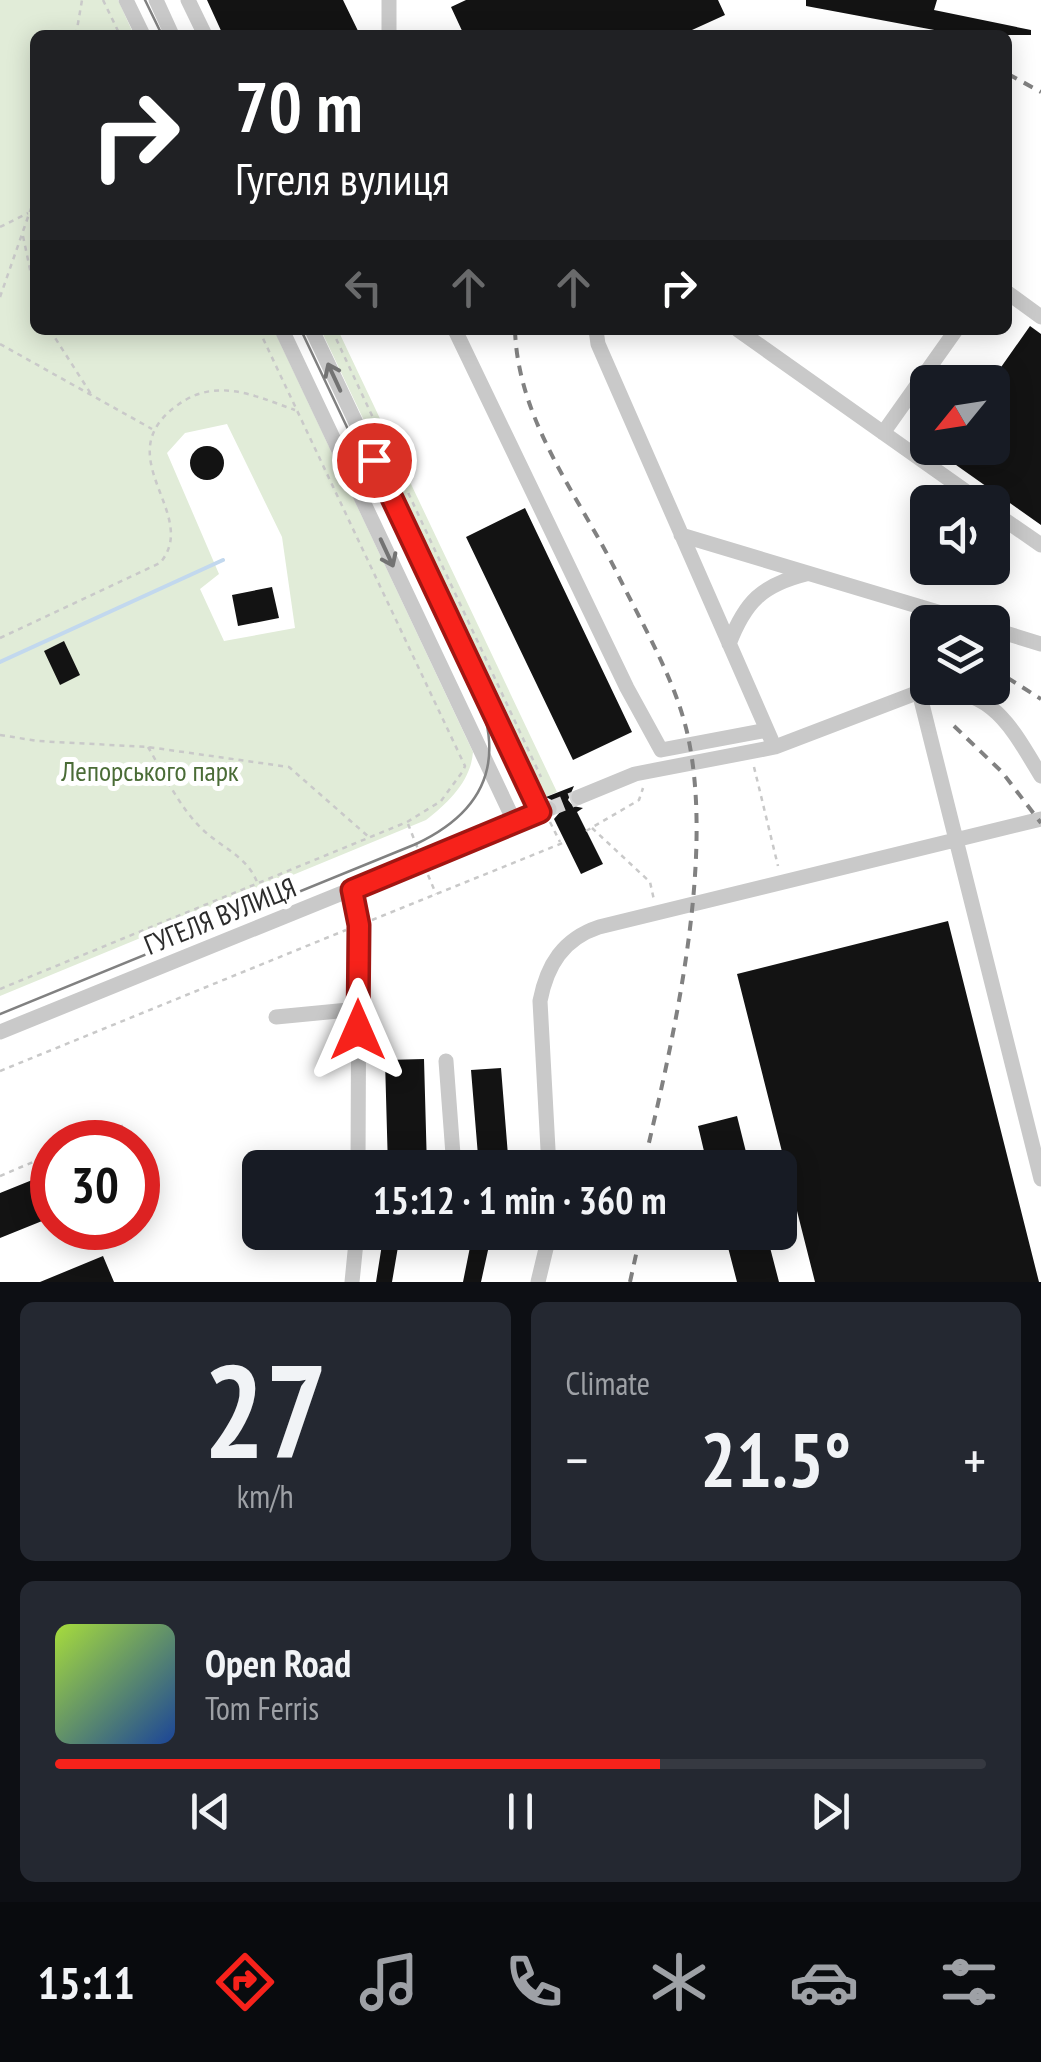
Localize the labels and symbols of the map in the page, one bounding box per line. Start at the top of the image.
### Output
one-way arrow [324,362,342,392]
north arrow [910,365,1010,465]
pin [332,418,417,503]
one-way arrow [379,537,398,567]
park label: Лепорського парк [60,752,239,789]
street label: ГУГЕЛЯ ВУЛИЦЯ [138,868,301,963]
position arrow [306,978,410,1082]
speed limit sign: 30 [30,1120,160,1250]

